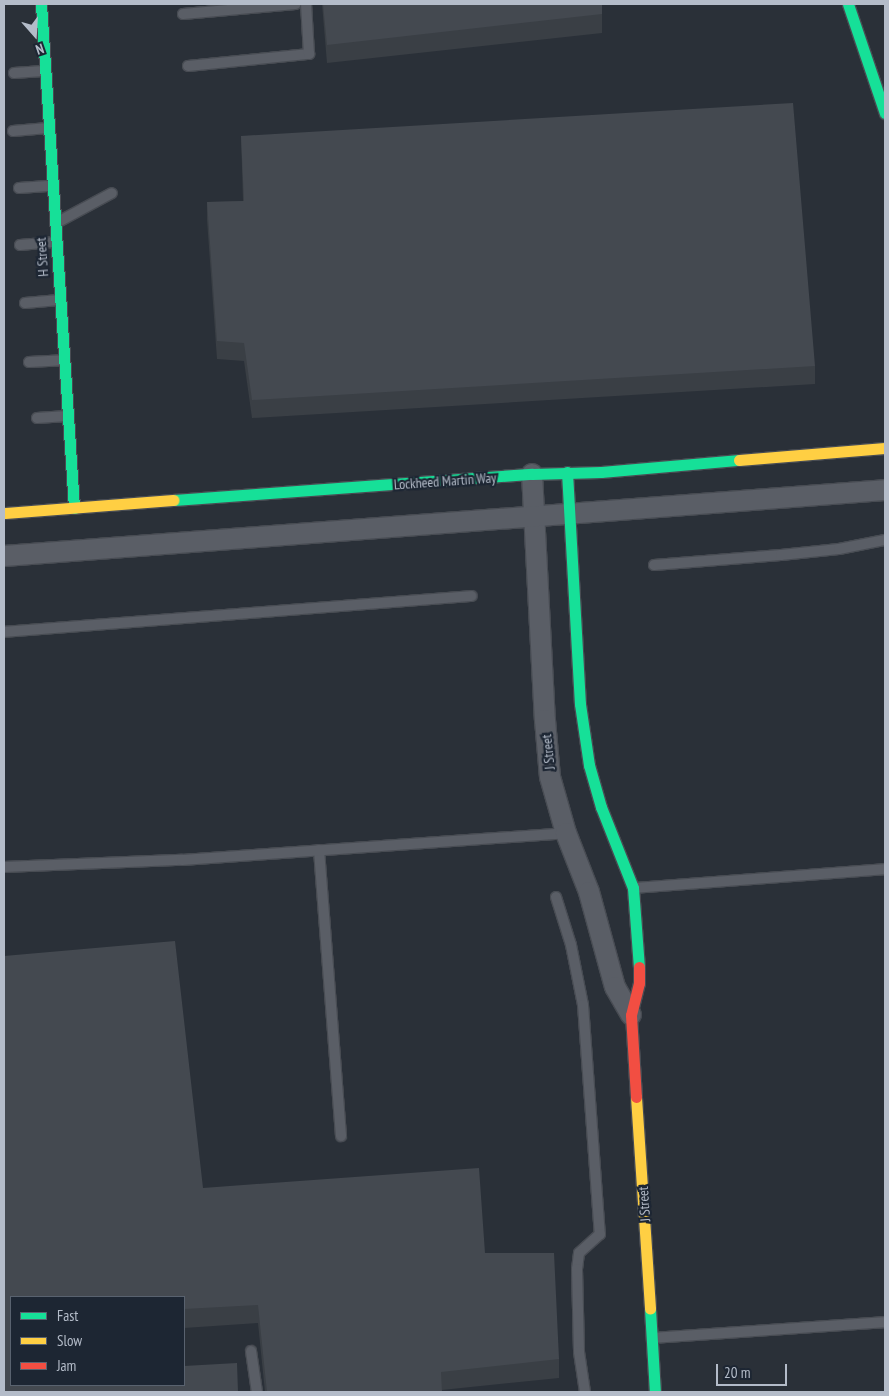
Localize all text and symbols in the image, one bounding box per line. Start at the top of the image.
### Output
north arrow [10,10,60,60]
text: N [33,39,46,59]
street label: H Street [32,237,52,277]
street label: Lockheed Martin Way [393,469,497,493]
street label: J Street [538,734,558,770]
street label: J Street [634,1186,654,1222]
legend [10,1296,185,1386]
text: Fast [57,1306,78,1325]
text: Slow [57,1331,82,1350]
scale bar [719,1354,790,1386]
text: Jam [57,1356,76,1375]
text: 20 m [724,1363,750,1382]

